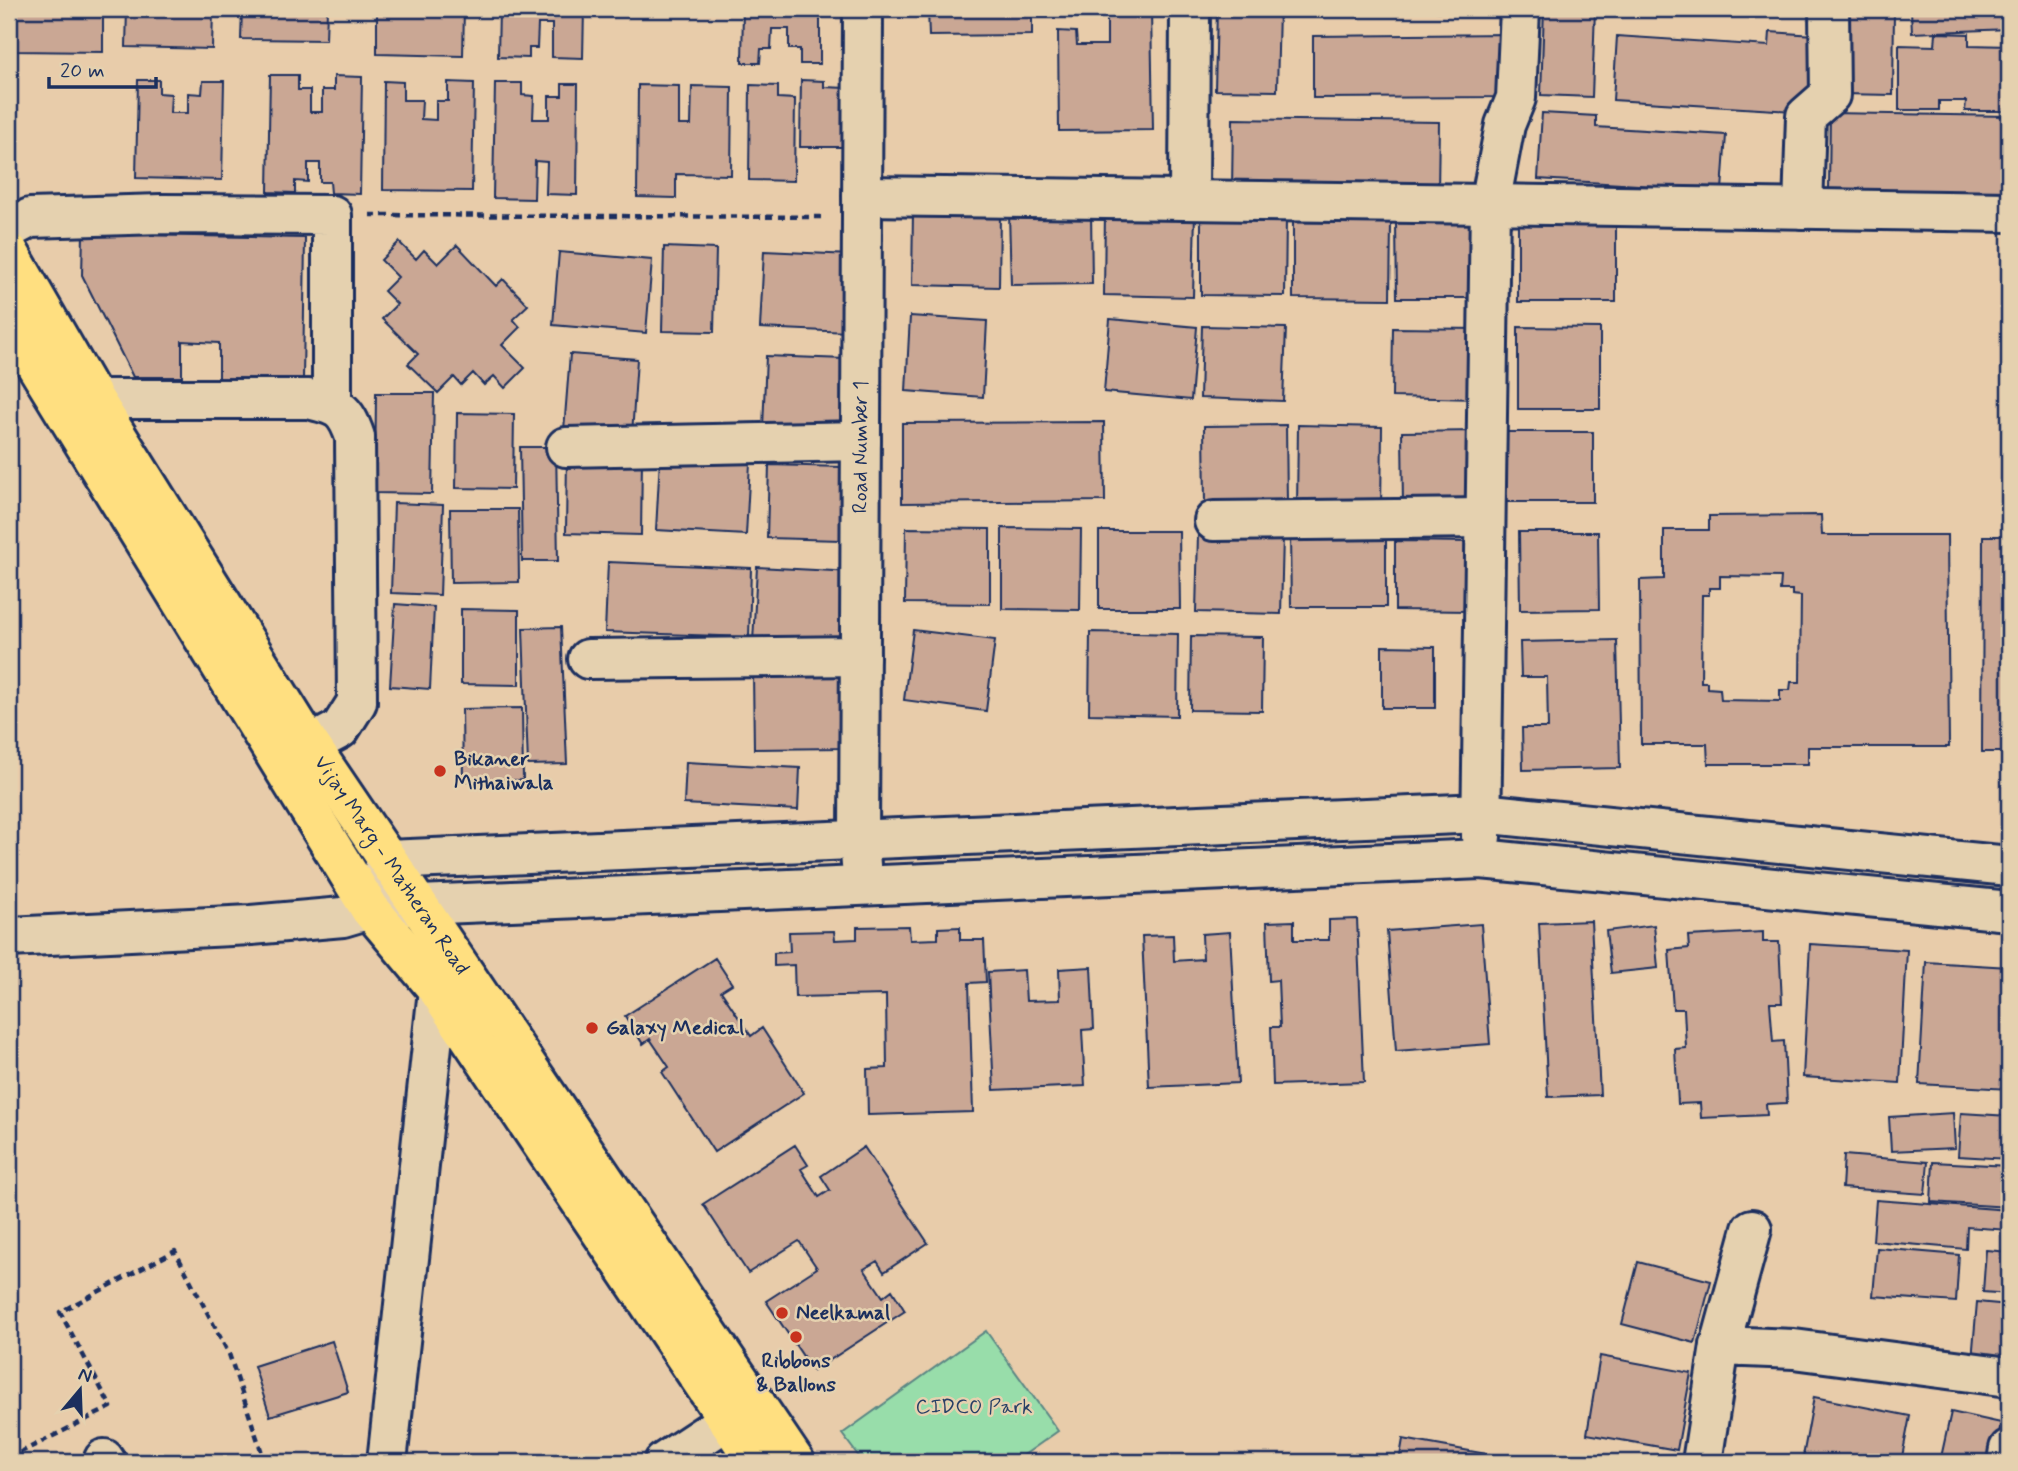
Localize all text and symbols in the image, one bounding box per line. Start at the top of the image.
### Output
scale bar [49,46,156,90]
text: 20 m [60,57,105,85]
street label: Road Number 1 [847,381,875,514]
place label: Bikaner Mithaiwala [454,745,554,797]
street label: Vijay Marg - Matheran Road [307,750,476,981]
marker: Bikaner Mithaiwala [432,763,448,779]
place label: Galaxy Medical [606,1014,744,1042]
marker: Galaxy Medical [584,1020,600,1036]
place label: Neelkamal [796,1299,890,1327]
marker: Neelkamal [774,1305,790,1321]
marker: Ribbons & Ballons [788,1329,804,1345]
place label: Ribbons & Ballons [756,1347,836,1399]
north arrow [46,1356,116,1426]
text: N [75,1361,95,1389]
park label: CIDCO Park [916,1393,1032,1421]

